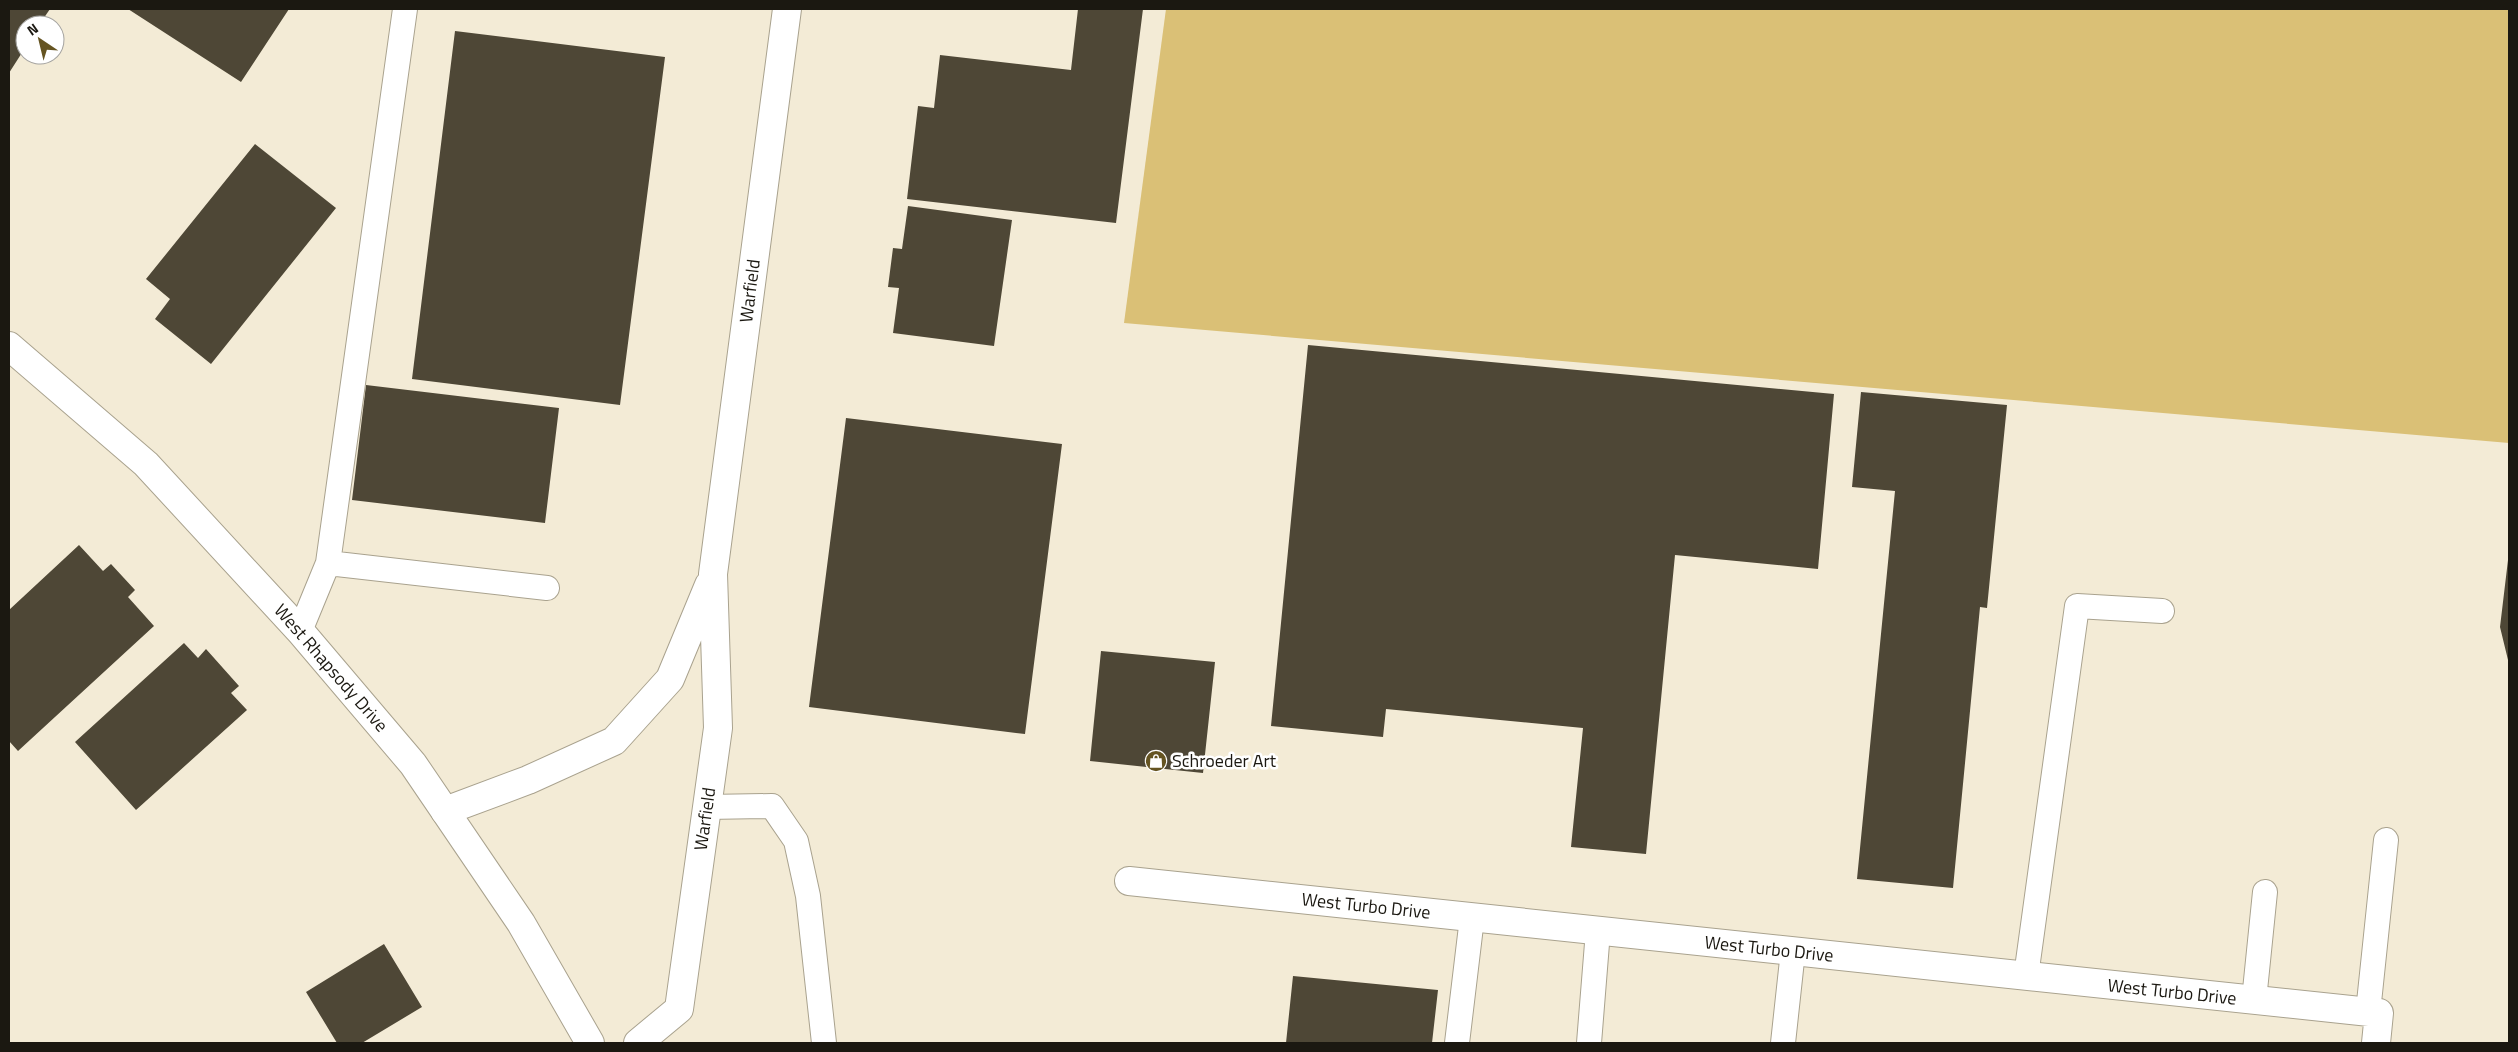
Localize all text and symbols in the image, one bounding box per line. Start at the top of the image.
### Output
north arrow [15,15,65,65]
text: N [22,18,42,40]
street label: Warfield [732,258,767,324]
street label: West Rhapsody Drive [268,598,395,738]
place label: Schroeder Art [1172,747,1277,774]
shop icon: Schroeder Art [1144,749,1168,773]
street label: Warfield [687,786,722,852]
street label: West Turbo Drive [1300,885,1432,926]
street label: West Turbo Drive [1703,928,1835,969]
street label: West Turbo Drive [2106,971,2238,1012]

